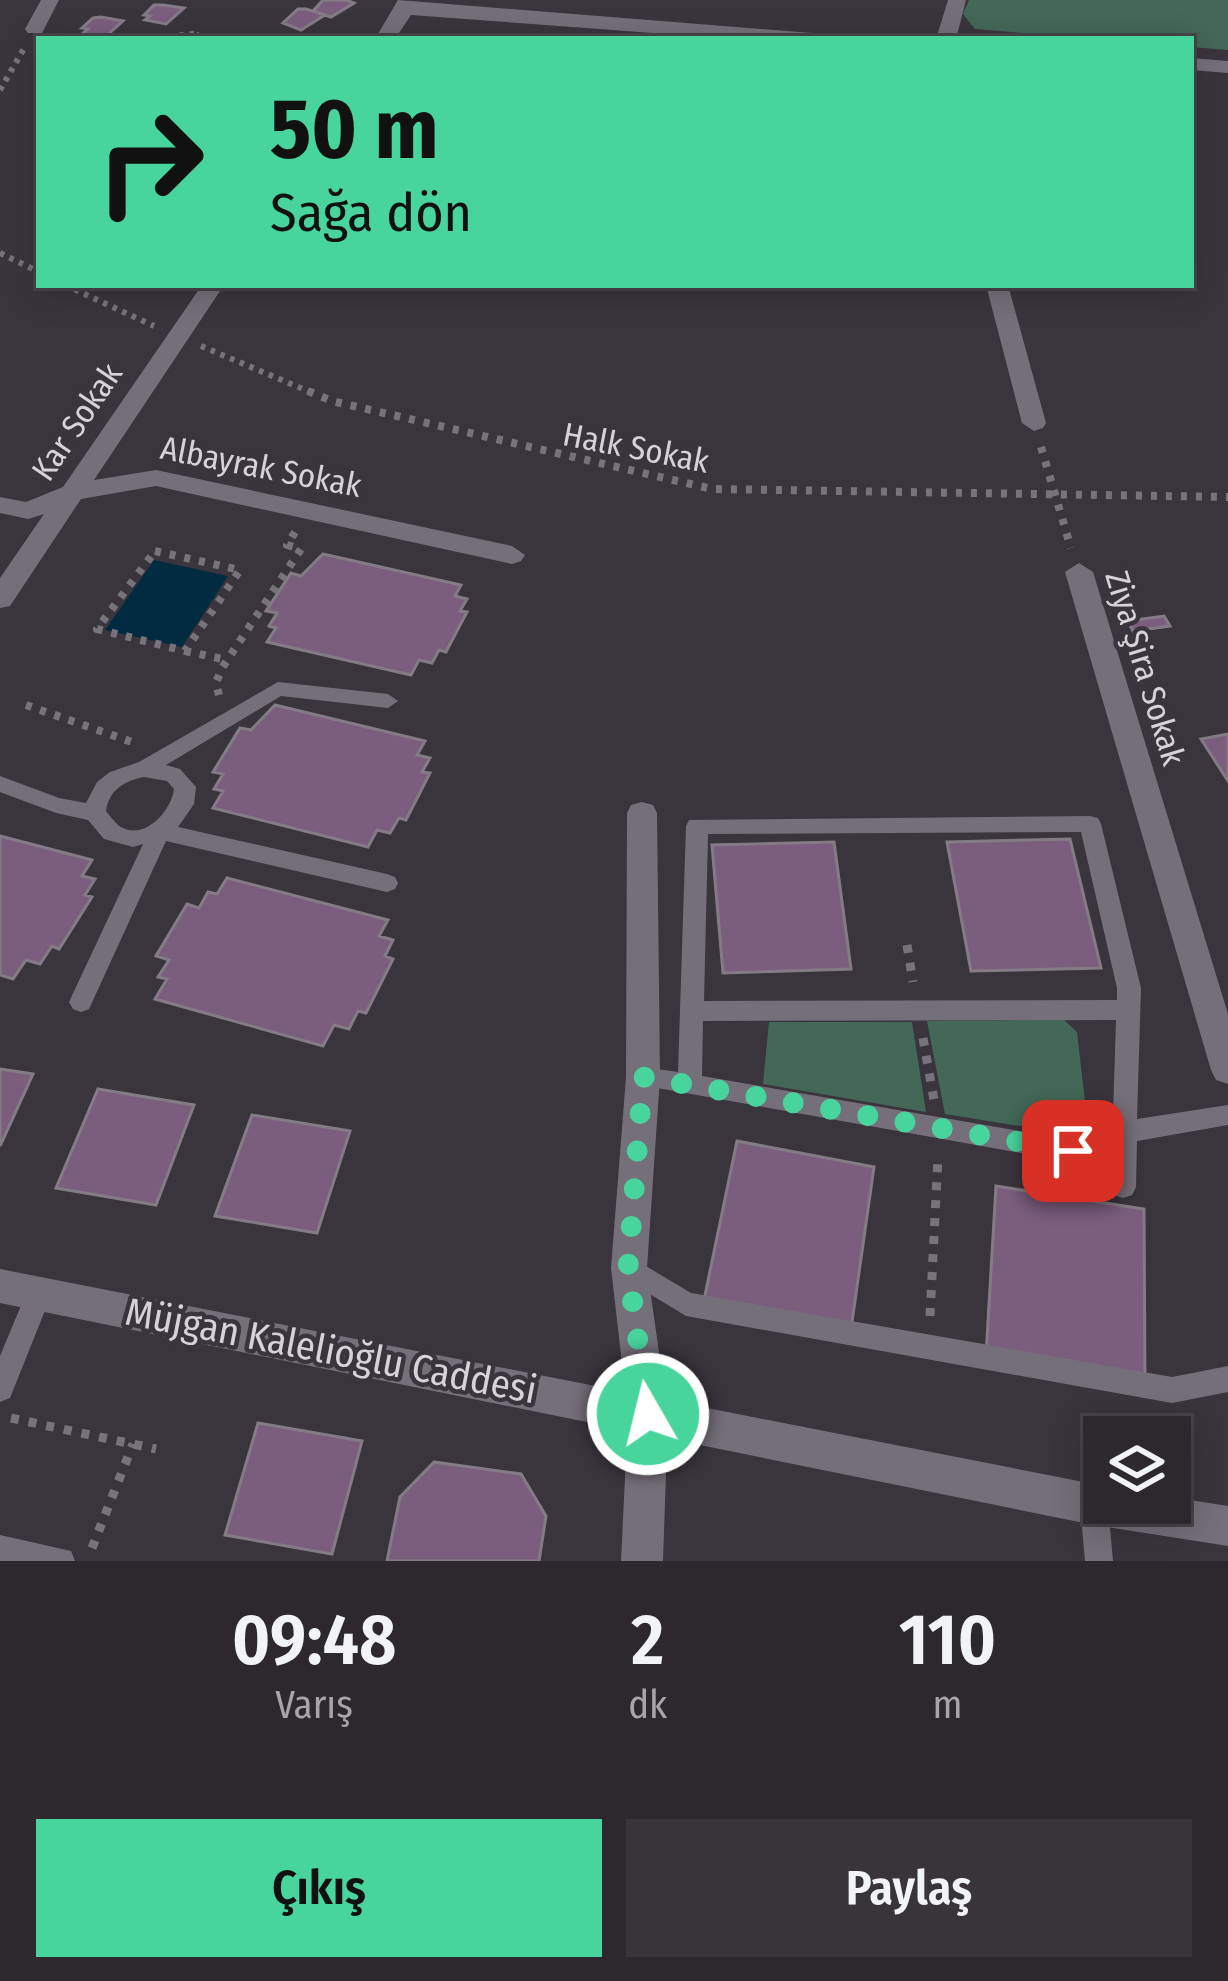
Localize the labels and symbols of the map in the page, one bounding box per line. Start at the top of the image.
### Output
street label: Kar Sokak [23,355,131,488]
street label: Halk Sokak [560,414,713,482]
street label: Albayrak Sokak [157,428,365,506]
street label: Ziya Şira Sokak [1096,566,1194,771]
pin [1022,1100,1124,1202]
street label: Müjgan Kalelioğlu Caddesi [122,1289,540,1413]
position arrow [585,1351,711,1477]

